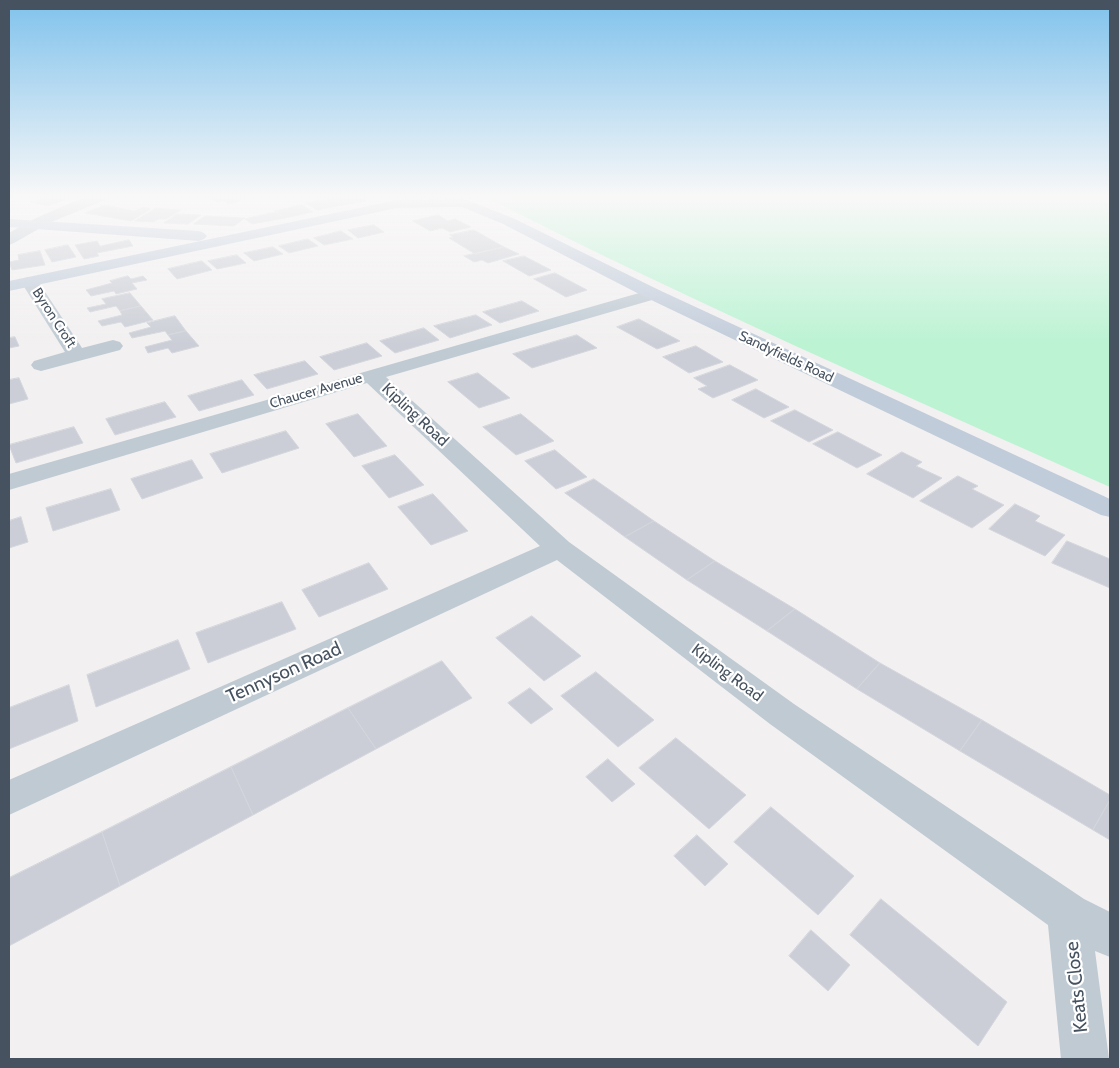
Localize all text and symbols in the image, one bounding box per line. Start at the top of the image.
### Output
street label: Byron Croft [28,285,80,351]
street label: Sandyfields Road [736,328,836,386]
street label: Chaucer Avenue [268,370,364,412]
street label: Kipling Road [378,379,452,451]
street label: Tennyson Road [223,638,345,708]
street label: Kipling Road [688,640,766,706]
street label: Keats Close [1061,940,1093,1034]

